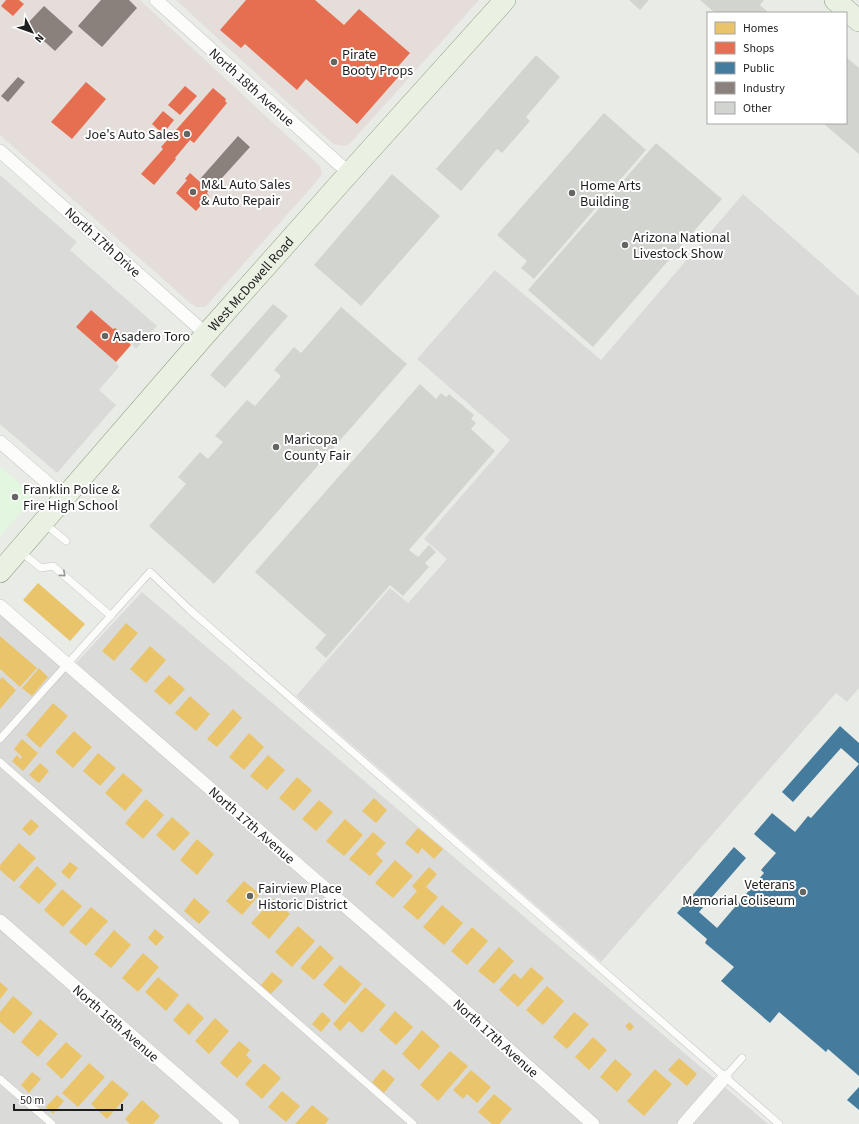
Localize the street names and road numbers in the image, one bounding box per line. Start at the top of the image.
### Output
street label: North 18th Avenue [204,44,299,132]
street label: North 17th Drive [60,203,145,282]
street label: West McDowell Road [204,233,299,336]
street label: North 17th Avenue [204,782,299,869]
street label: North 16th Avenue [68,980,163,1067]
street label: North 17th Avenue [448,995,543,1083]

